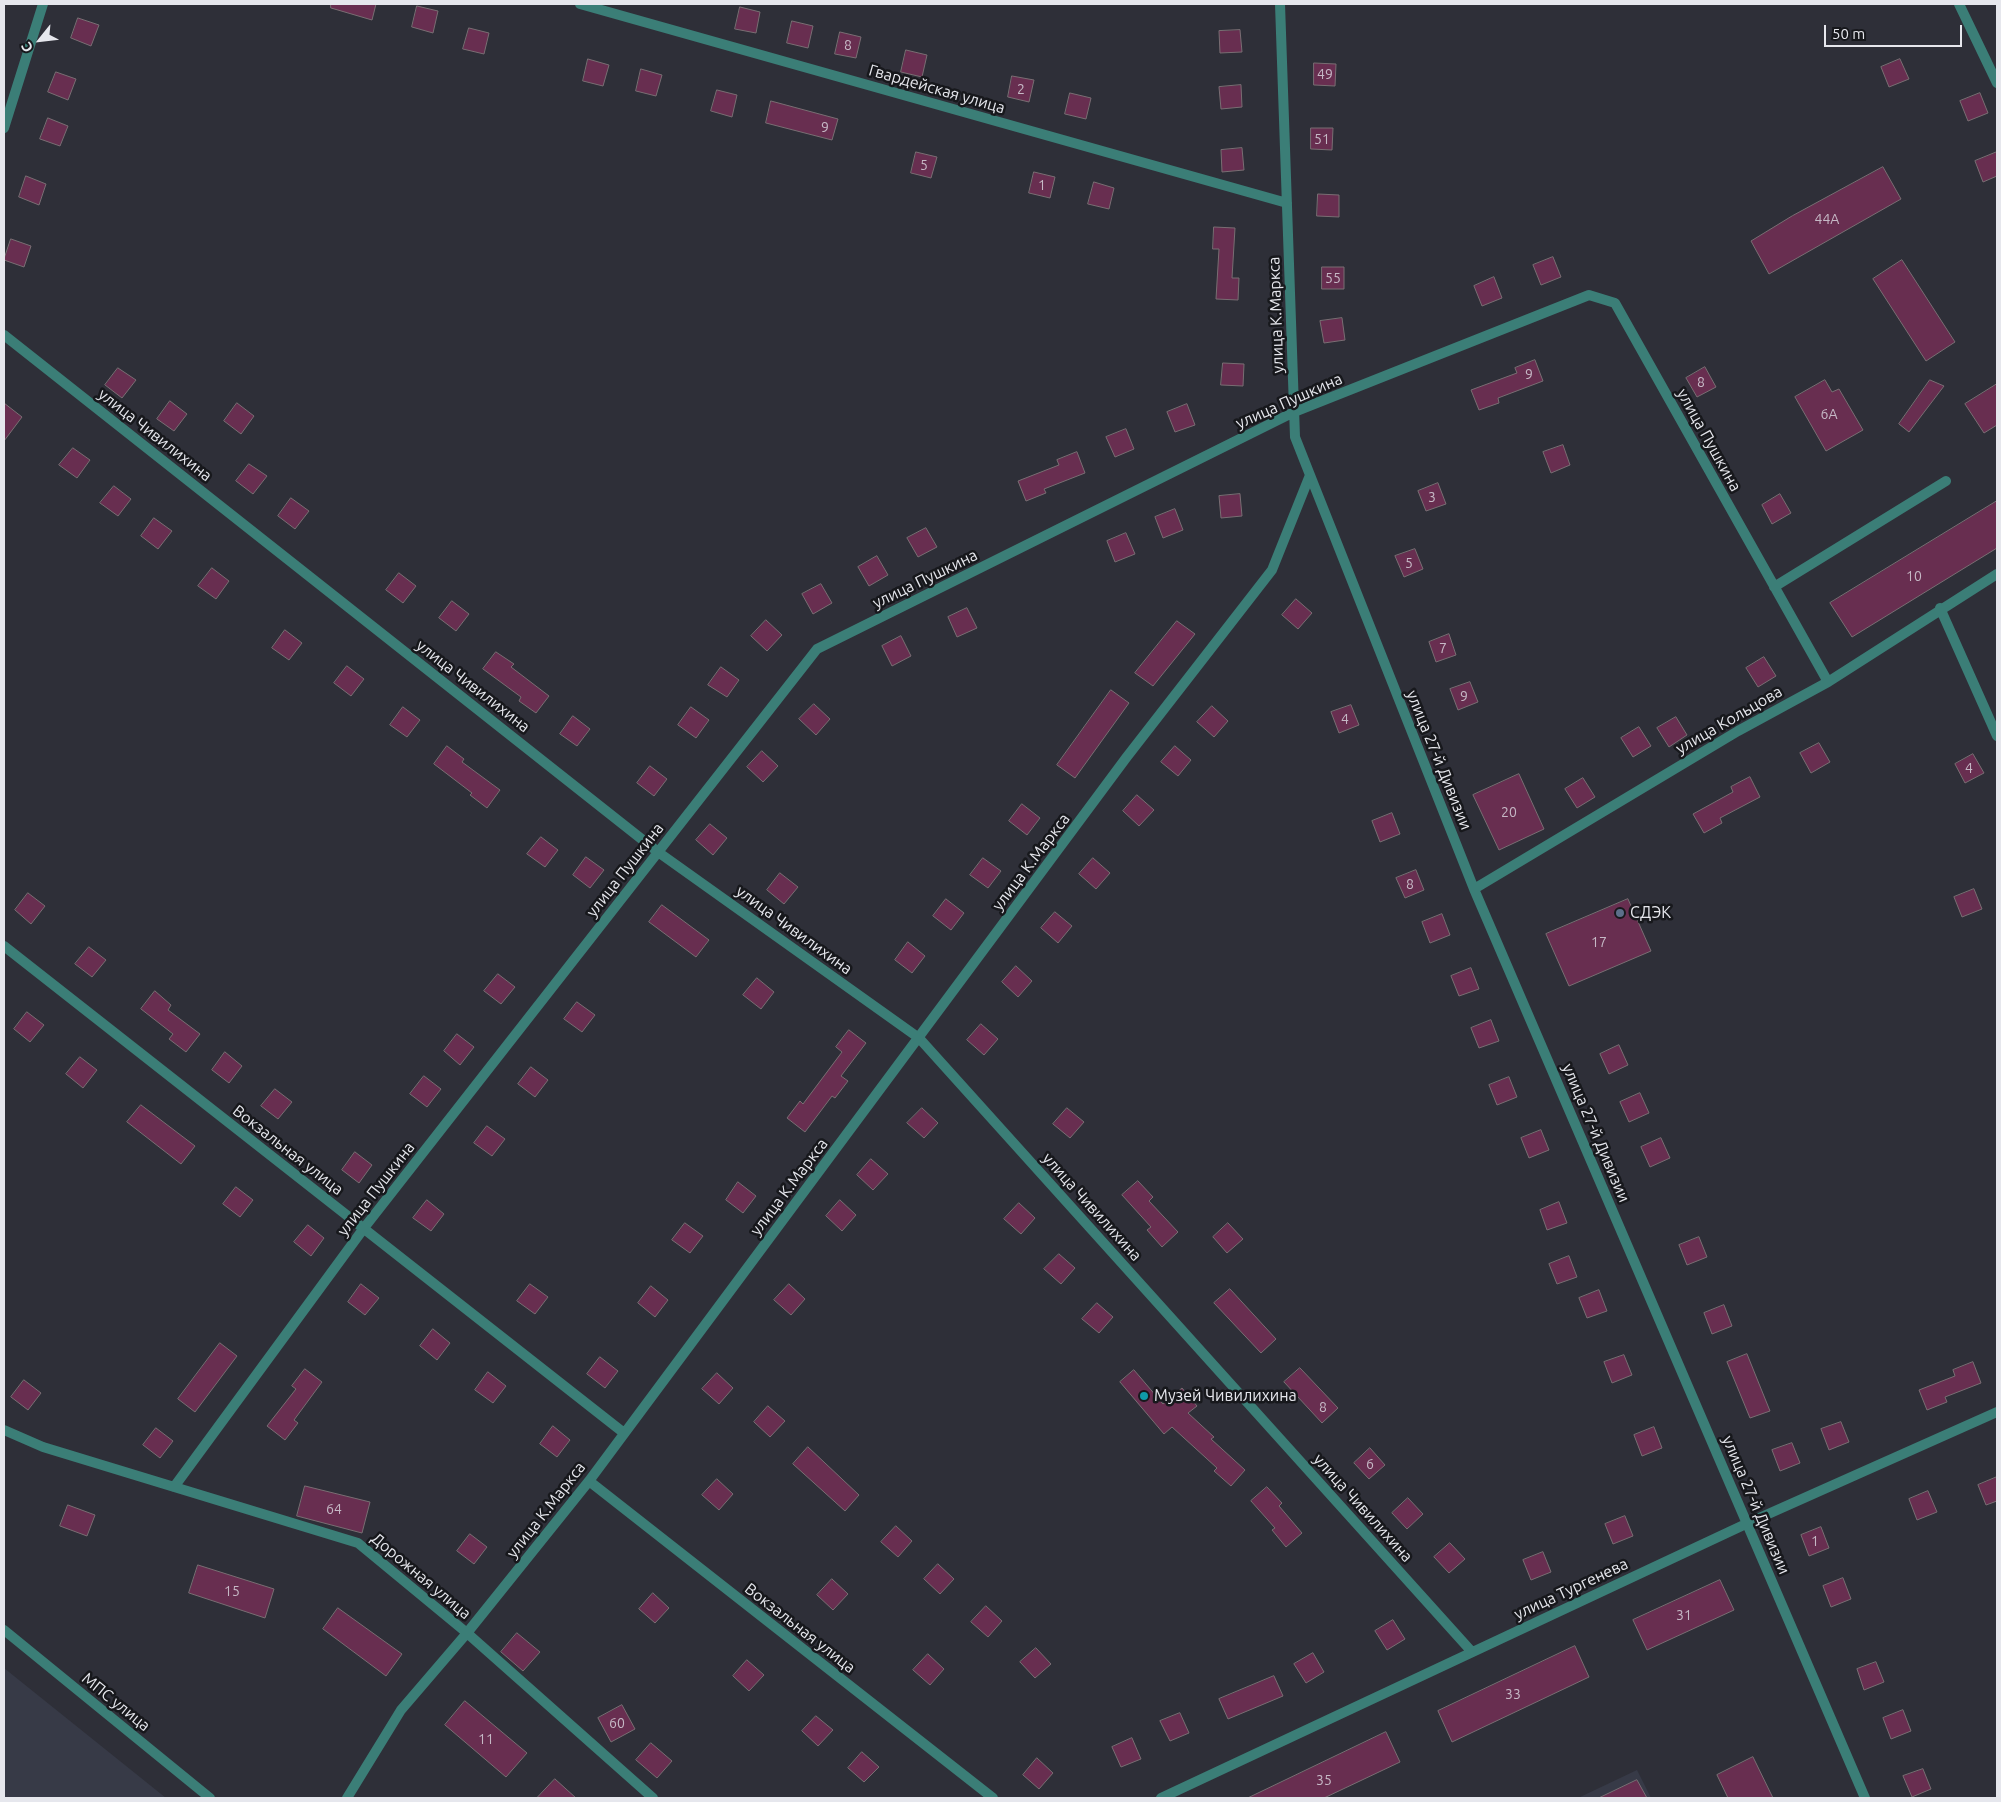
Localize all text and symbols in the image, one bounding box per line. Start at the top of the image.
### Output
north arrow [15,15,65,65]
scale bar [1826,15,1964,47]
text: 50 m [1832,25,1865,42]
house number: 8 [844,37,852,53]
text: С [18,39,36,55]
street label: Гвардейская улица [867,60,1007,118]
house number: 49 [1317,66,1333,82]
house number: 2 [1017,81,1025,97]
house number: 9 [821,119,829,135]
house number: 51 [1314,131,1330,147]
house number: 5 [920,157,928,173]
house number: 1 [1038,177,1046,193]
house number: 44А [1815,211,1839,227]
street label: улица К.Маркса [1264,256,1288,374]
house number: 55 [1325,270,1341,286]
house number: 9 [1525,366,1533,382]
street label: улица Пушкина [1233,369,1345,433]
house number: 8 [1697,374,1705,390]
street label: улица Чивилихина [94,385,216,485]
street label: улица Пушкина [1673,385,1745,495]
house number: 6А [1821,406,1837,422]
house number: 3 [1428,489,1436,505]
street label: улица Пушкина [869,545,981,613]
house number: 5 [1405,555,1413,571]
house number: 10 [1906,568,1922,584]
street label: улица Чивилихина [412,636,534,736]
house number: 7 [1439,640,1447,656]
street label: улица Кольцова [1672,682,1786,758]
street label: улица 27-й Дивизии [1402,687,1476,833]
house number: 9 [1460,688,1468,704]
house number: 4 [1341,711,1349,727]
house number: 4 [1965,760,1973,776]
house number: 20 [1501,804,1517,820]
street label: улица К.Маркса [988,810,1074,914]
street label: улица Пушкина [582,819,668,921]
house number: 8 [1406,876,1414,892]
street label: улица Чивилихина [732,881,856,979]
place label: СДЭК [1630,903,1671,923]
marker: СДЭК [1614,907,1626,919]
house number: 17 [1591,934,1607,950]
street label: улица 27-й Дивизии [1558,1061,1634,1205]
street label: Вокзальная улица [229,1101,347,1199]
street label: улица К.Маркса [746,1135,832,1239]
street label: улица Пушкина [333,1138,419,1240]
street label: улица Чивилихина [1038,1149,1146,1265]
place label: Музей Чивилихина [1154,1386,1297,1406]
marker: Музей Чивилихина [1138,1390,1150,1402]
house number: 8 [1319,1399,1327,1415]
street label: улица 27-й Дивизии [1718,1433,1794,1577]
street label: улица Чивилихина [1309,1450,1417,1566]
house number: 6 [1366,1456,1374,1472]
street label: улица К.Маркса [502,1458,590,1562]
house number: 64 [326,1501,342,1517]
street label: Дорожная улица [367,1529,475,1623]
house number: 1 [1811,1533,1819,1549]
street label: улица Тургенева [1511,1554,1631,1624]
street label: Вокзальная улица [741,1579,859,1677]
house number: 15 [224,1583,240,1599]
house number: 31 [1676,1607,1692,1623]
street label: МПС улица [78,1669,154,1735]
house number: 33 [1505,1686,1521,1702]
house number: 60 [609,1715,625,1731]
house number: 11 [478,1731,494,1747]
house number: 35 [1316,1772,1332,1788]

